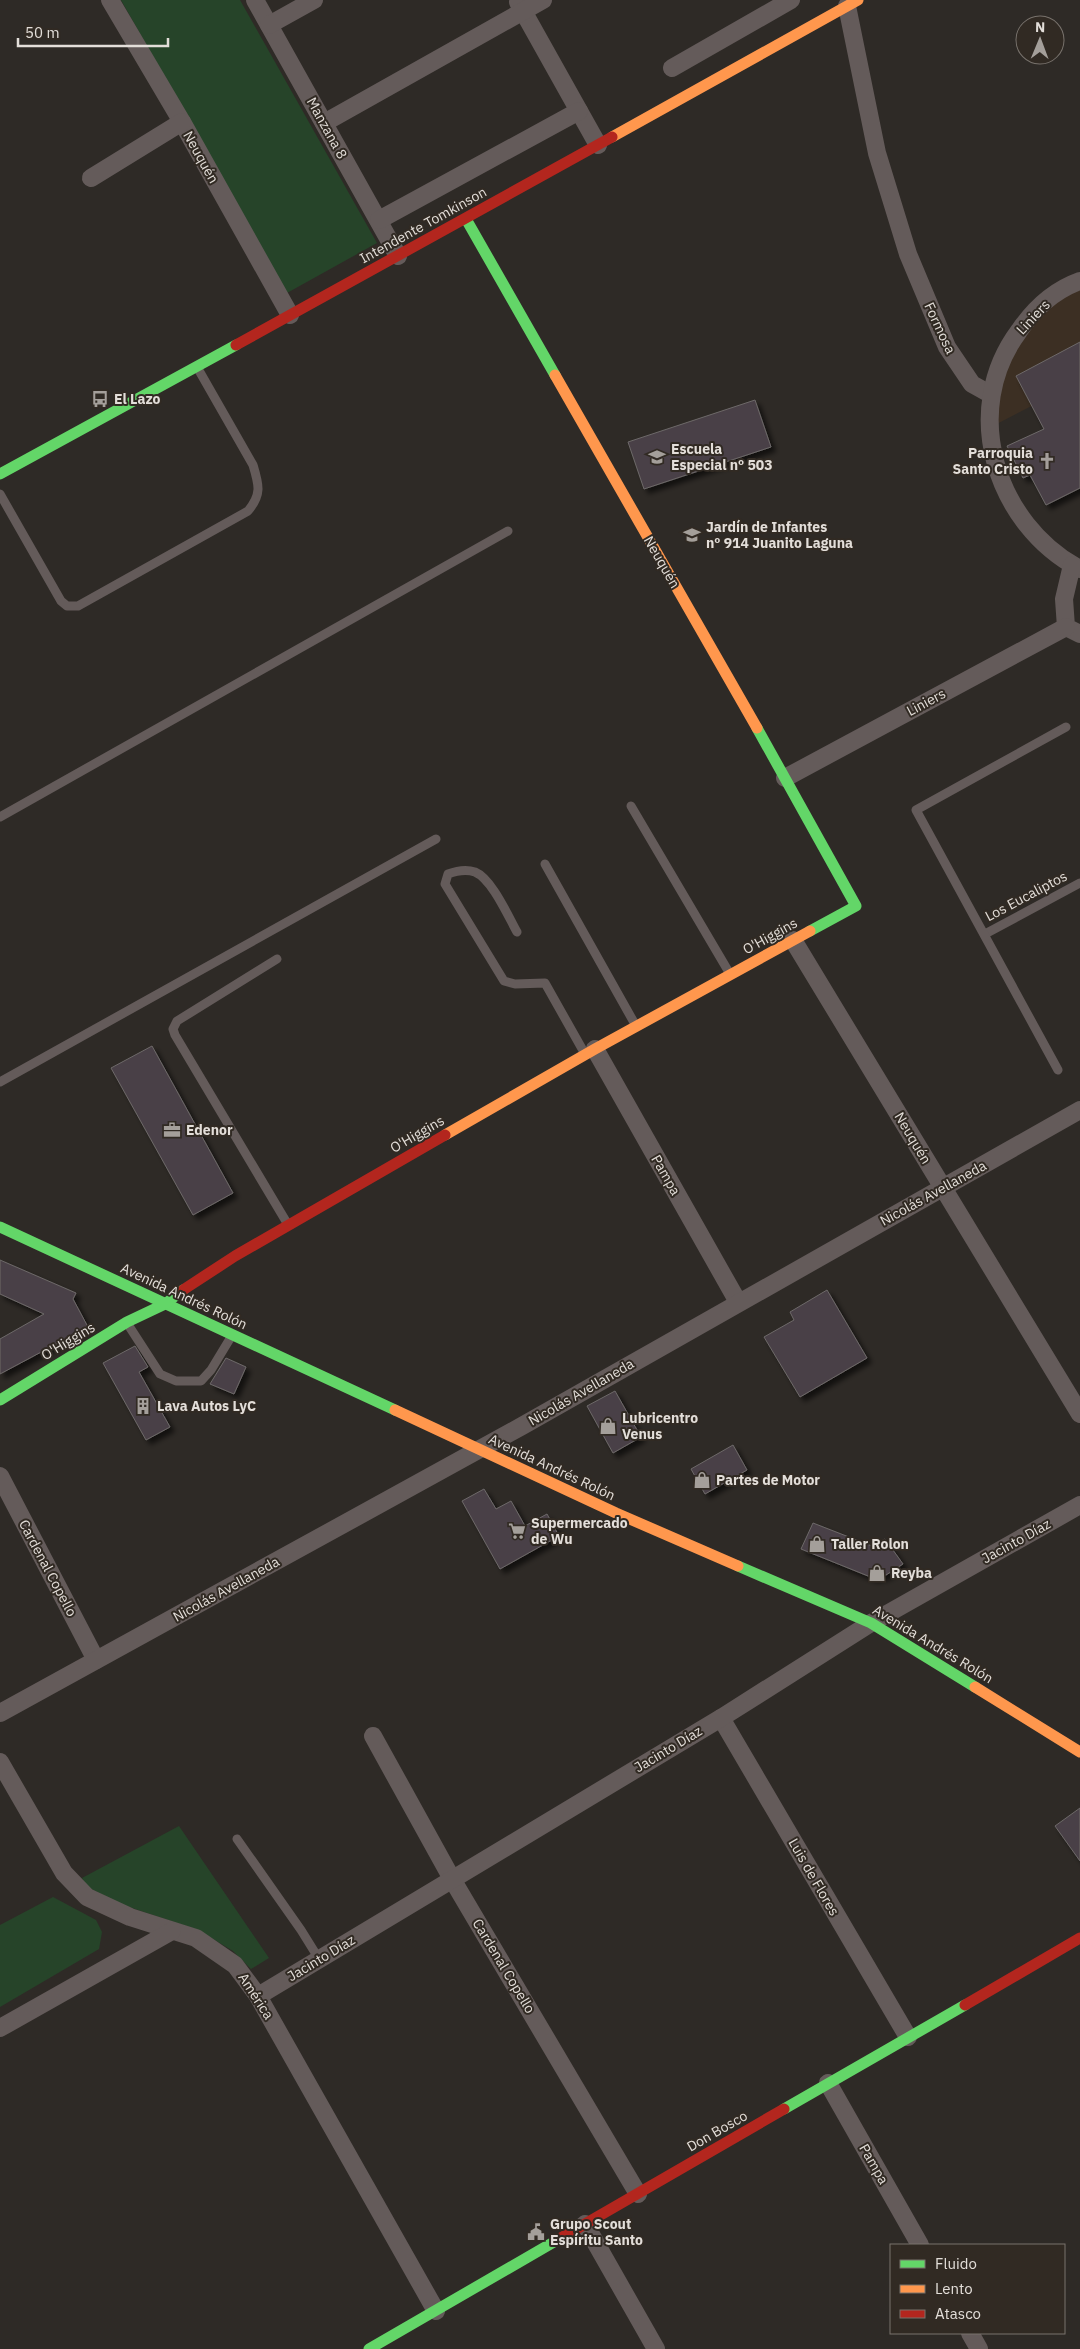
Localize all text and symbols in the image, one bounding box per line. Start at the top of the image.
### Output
scale bar [18,15,168,47]
north arrow [1015,15,1065,65]
text: N [1035,18,1045,36]
text: 50 m [25,23,60,42]
street label: Manzana 8 [303,94,351,162]
street label: Neuquén [179,128,223,186]
street label: Intendente Tomkinson [356,183,490,267]
street label: Liniers [1012,296,1054,338]
street label: Formosa [920,299,960,357]
bus stop icon: El Lazo [90,389,110,409]
place label: El Lazo [114,390,161,408]
place label: Escuela Especial nº 503 [671,440,773,474]
place label: Parroquia Santo Cristo [953,444,1033,478]
school or university icon: Escuela Especial nº 503 [647,447,667,467]
church icon: Parroquia Santo Cristo [1037,451,1057,471]
place label: Jardín de Infantes nº 914 Juanito Laguna [706,518,853,552]
school or university icon: Jardín de Infantes nº 914 Juanito Laguna [682,525,702,545]
street label: Neuquén [640,533,684,591]
street label: Liniers [903,684,949,720]
street label: Los Eucaliptos [982,867,1070,925]
street label: O'Higgins [740,914,801,958]
street label: Neuquén [891,1109,935,1167]
street label: O'Higgins [387,1111,447,1157]
office icon: Edenor [162,1120,182,1140]
place label: Edenor [186,1121,233,1139]
street label: Pampa [647,1152,685,1199]
street label: Nicolás Avellaneda [877,1156,990,1230]
street label: Avenida Andrés Rolón [118,1259,250,1333]
street label: O'Higgins [38,1318,98,1364]
street label: Nicolás Avellaneda [525,1354,637,1430]
building icon: Lava Autos LyC [133,1396,153,1416]
place label: Lava Autos LyC [157,1397,256,1415]
place label: Lubricentro Venus [622,1409,698,1443]
shop icon: Lubricentro Venus [598,1416,618,1436]
street label: Avenida Andrés Rolón [486,1430,618,1504]
shop icon: Partes de Motor [692,1470,712,1490]
place label: Partes de Motor [716,1471,820,1489]
place label: Supermercado de Wu [531,1514,628,1548]
street label: Jacinto Díaz [978,1514,1054,1567]
street label: Cardenal Copello [15,1516,81,1620]
supermarket icon: Supermercado de Wu [507,1521,527,1541]
shop icon: Taller Rolon [807,1534,827,1554]
place label: Taller Rolon [831,1535,909,1553]
street label: Nicolás Avellaneda [170,1552,283,1626]
shop icon: Reyba [867,1563,887,1583]
place label: Reyba [891,1564,932,1582]
street label: Avenida Andrés Rolón [869,1601,997,1687]
street label: Jacinto Díaz [631,1721,706,1776]
street label: Luis de Flores [785,1835,844,1919]
street label: Cardenal Copello [469,1915,539,2017]
street label: Jacinto Díaz [284,1930,359,1985]
street label: América [234,1969,278,2023]
street label: Don Bosco [683,2106,751,2156]
street label: Pampa [855,2141,893,2188]
place label: Grupo Scout Espíritu Santo [550,2215,643,2249]
public building icon: Grupo Scout Espíritu Santo [526,2222,546,2242]
legend [890,2244,1065,2334]
text: Fluido [935,2254,977,2273]
text: Lento [935,2279,973,2298]
text: Atasco [935,2304,981,2323]

